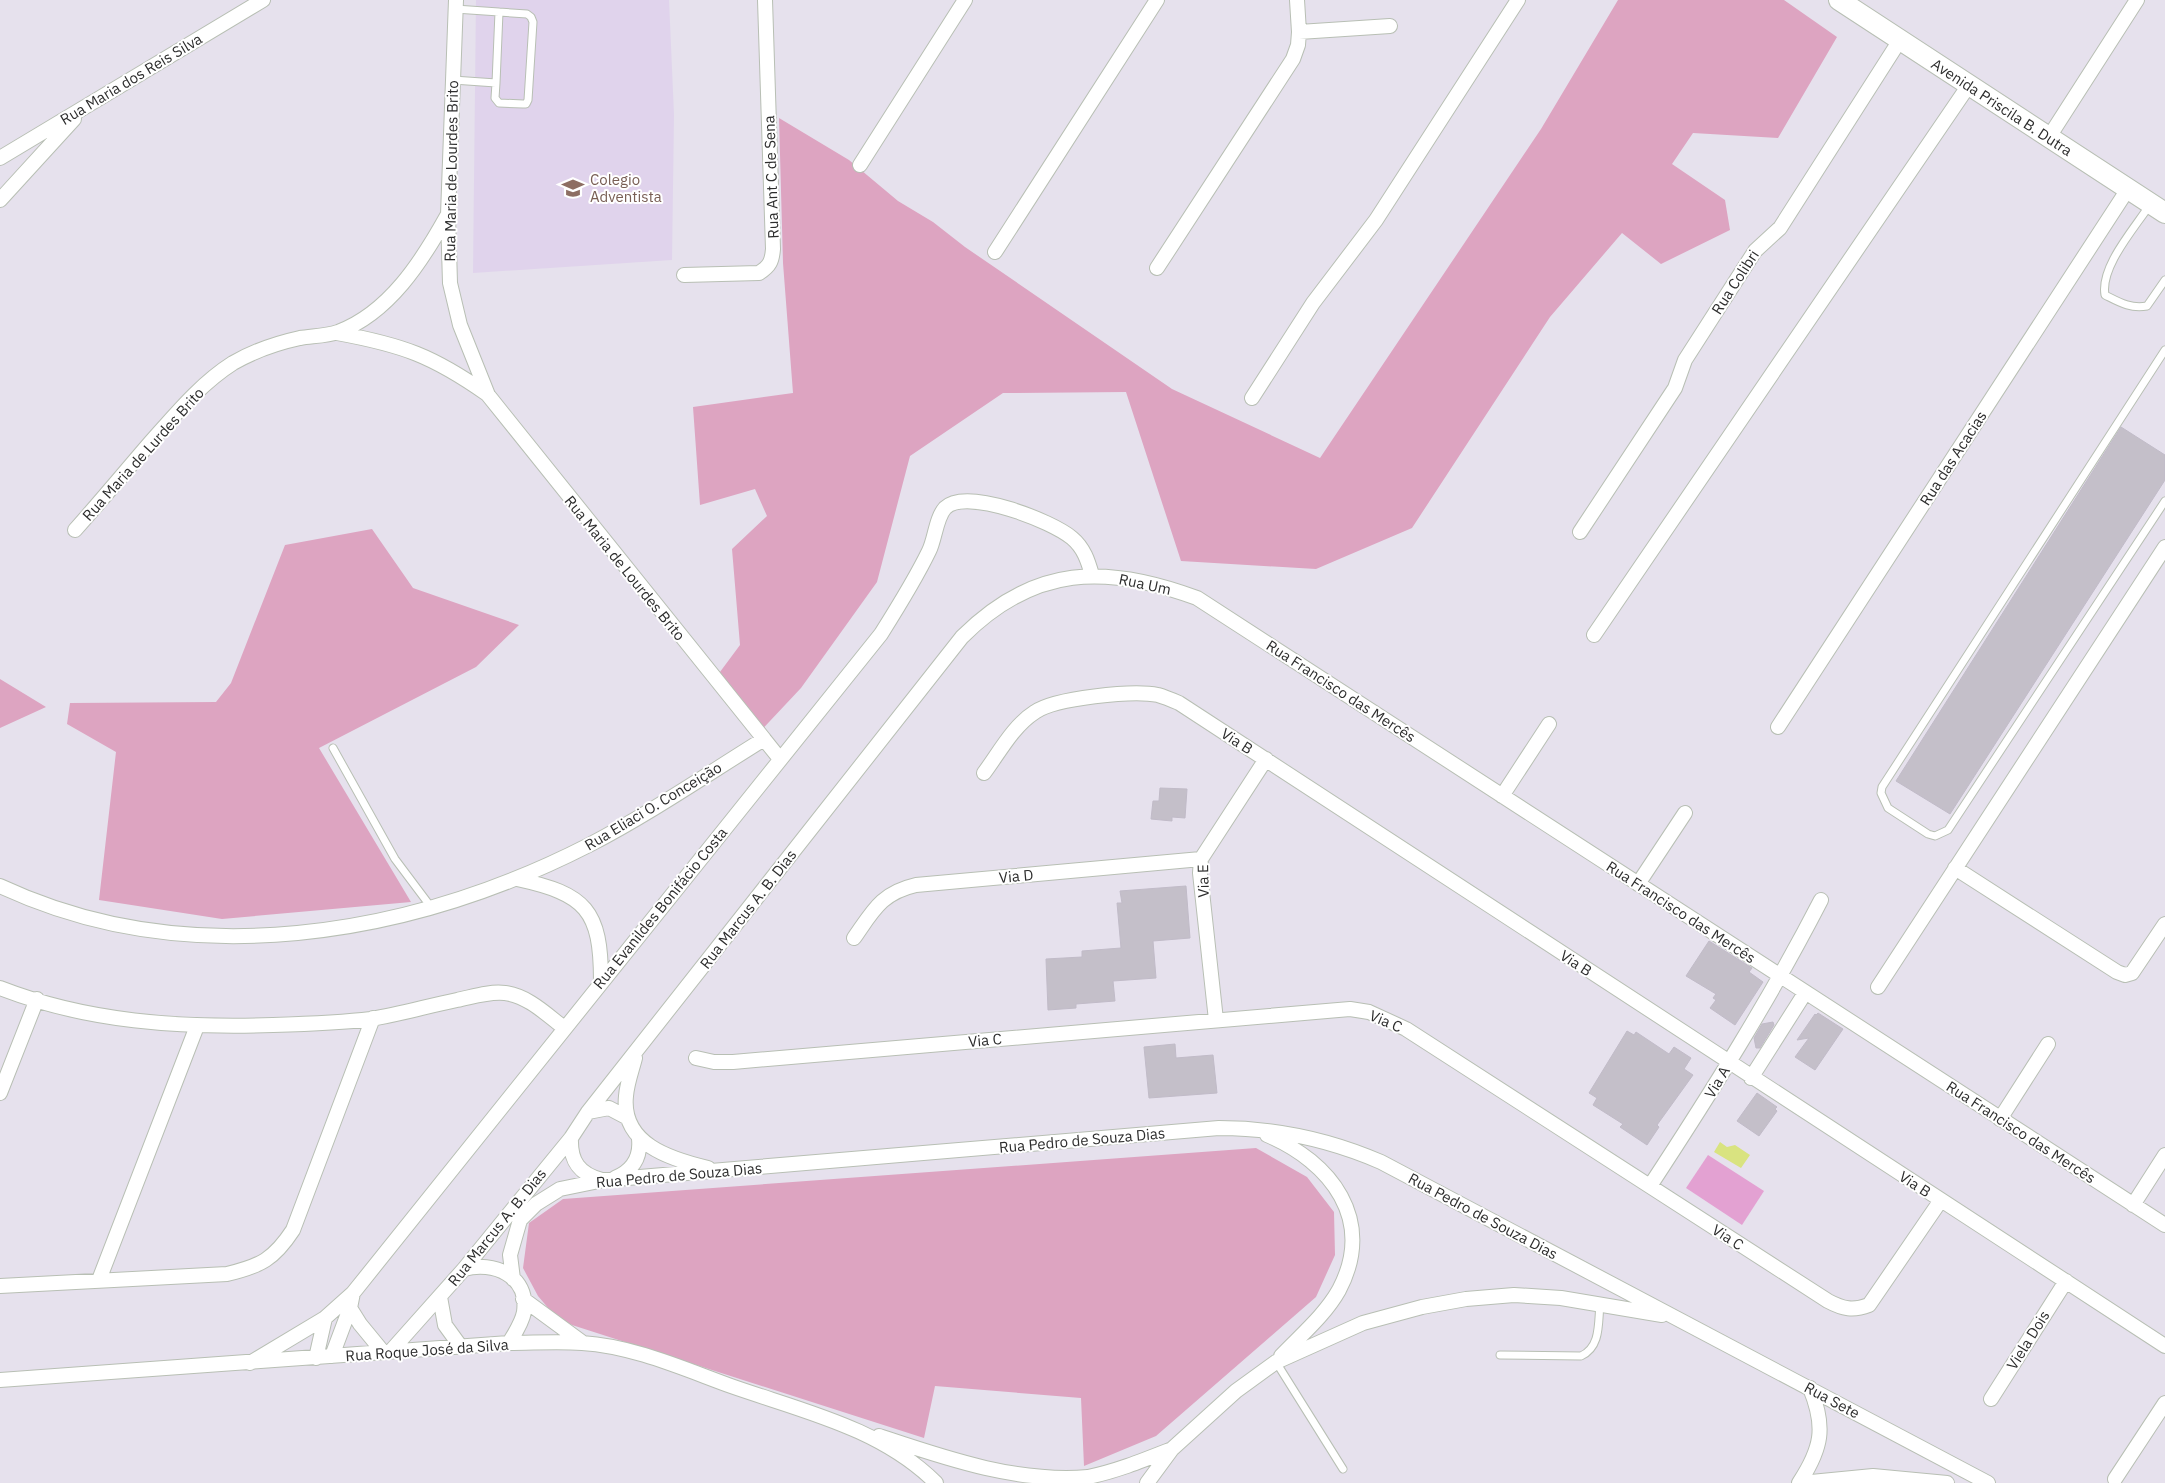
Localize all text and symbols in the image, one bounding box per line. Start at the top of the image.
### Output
street label: Rua Maria dos Reis Silva [56,29,206,129]
street label: Avenida Priscila B. Dutra [1928,54,2076,160]
street label: Rua Maria de Lourdes Brito [440,80,462,262]
street label: Rua Ant C de Sena [759,115,783,239]
place label: Colegio Adventista [590,170,662,206]
school or university icon: Colegio Adventista [560,175,586,201]
street label: Rua Colibri [1707,246,1763,318]
street label: Rua Maria de Lurdes Brito [78,383,208,525]
street label: Rua das Acacias [1915,407,1991,509]
street label: Rua Maria de Lourdes Brito [561,492,689,644]
street label: Rua Um [1117,569,1173,599]
street label: Rua Francisco das Mercês [1263,636,1419,746]
street label: Via B [1217,724,1257,758]
street label: Rua Eliaci O. Conceição [581,758,725,854]
street label: Rua Evanildes Bonifácio Costa [589,823,731,993]
street label: Rua Marcus A. B. Dias [696,846,800,972]
street label: Rua Francisco das Mercês [1603,857,1759,967]
street label: Via E [1193,864,1213,898]
street label: Via D [998,865,1034,887]
street label: Via B [1556,946,1596,980]
street label: Via C [1367,1006,1405,1036]
street label: Via C [967,1029,1003,1051]
street label: Via A [1700,1062,1734,1101]
street label: Rua Francisco das Mercês [1943,1077,2099,1187]
street label: Rua Pedro de Souza Dias [998,1123,1166,1157]
street label: Rua Pedro de Souza Dias [595,1158,763,1192]
street label: Rua Marcus A. B. Dias [444,1164,550,1290]
street label: Via B [1895,1167,1935,1201]
street label: Rua Pedro de Souza Dias [1405,1169,1561,1263]
street label: Via C [1709,1220,1747,1254]
street label: Viela Dois [2002,1307,2054,1373]
street label: Rua Roque José da Silva [345,1335,509,1365]
street label: Rua Sete [1801,1378,1863,1422]

